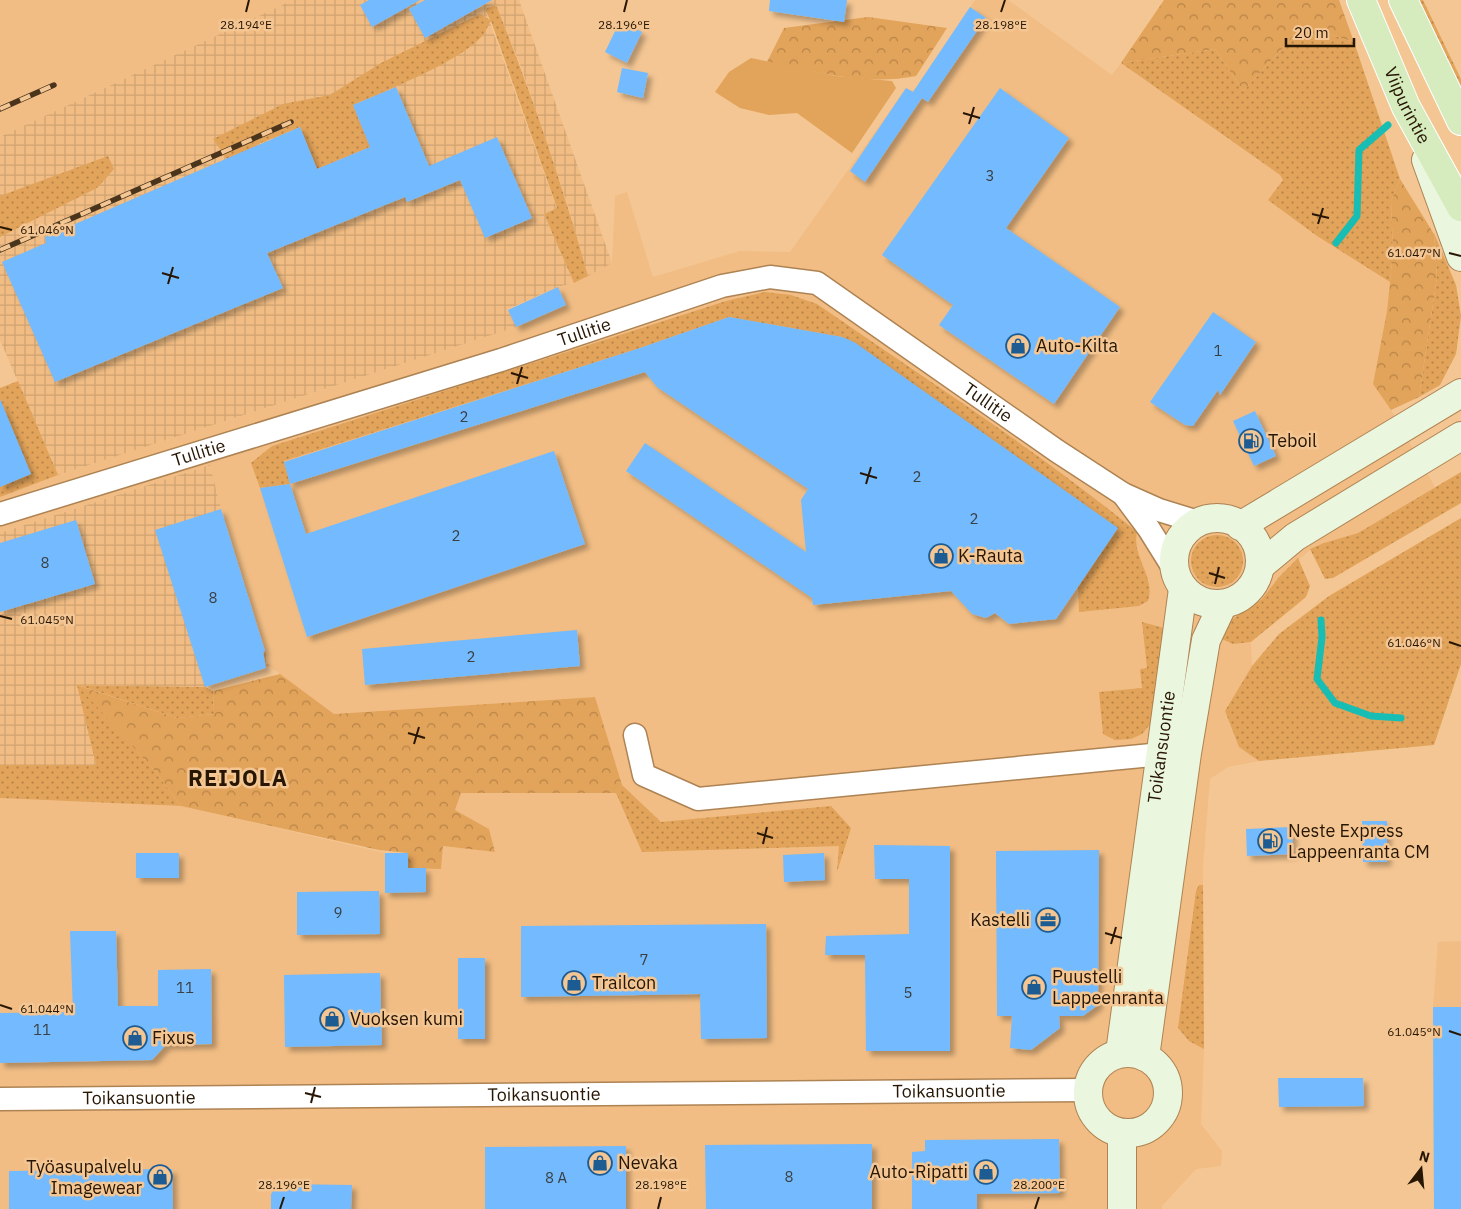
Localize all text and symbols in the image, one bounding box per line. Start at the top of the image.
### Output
scale bar [1286,15,1354,47]
text: 28.194°E [220,17,272,32]
text: 28.196°E [598,17,650,32]
text: 28.198°E [975,17,1027,32]
text: 20 m [1294,23,1329,42]
street label: Viipurintie [1379,63,1436,148]
house number: 3 [985,166,995,185]
text: 61.046°N [20,222,74,237]
text: 61.047°N [1387,245,1441,260]
street label: Tullitie [555,312,614,351]
shop icon: Auto-Kilta [1005,333,1031,359]
place label: Auto-Kilta [1036,334,1118,357]
house number: 1 [1213,341,1223,360]
street label: Tullitie [959,377,1017,427]
house number: 2 [459,407,469,426]
fuel station icon: Teboil [1238,428,1264,454]
place label: Teboil [1268,429,1317,452]
street label: Tullitie [169,433,228,471]
house number: 2 [912,467,922,486]
house number: 2 [969,509,979,528]
house number: 2 [451,526,461,545]
shop icon: K-Rauta [928,543,954,569]
place label: K-Rauta [958,544,1023,567]
house number: 8 [40,553,50,572]
house number: 8 [208,588,218,607]
text: 61.045°N [20,612,74,627]
text: 61.046°N [1387,635,1441,650]
house number: 2 [466,647,476,666]
street label: Toikansuontie [1142,689,1180,804]
district label: REIJOLA [188,763,288,792]
place label: Neste Express Lappeenranta CM [1288,819,1430,863]
fuel station icon: Neste Express Lappeenranta CM [1257,828,1283,854]
house number: 9 [333,903,343,922]
office icon: Kastelli [1035,907,1061,933]
place label: Kastelli [970,908,1030,931]
house number: 7 [639,950,649,969]
place label: Puustelli Lappeenranta [1052,965,1164,1009]
shop icon: Trailcon [561,970,587,996]
place label: Trailcon [592,971,656,994]
shop icon: Puustelli Lappeenranta [1021,974,1047,1000]
house number: 11 [176,978,194,997]
house number: 5 [903,983,913,1002]
text: 61.044°N [20,1001,74,1016]
shop icon: Vuoksen kumi [319,1006,345,1032]
place label: Vuoksen kumi [350,1007,463,1030]
house number: 11 [33,1020,51,1039]
text: 61.045°N [1387,1024,1441,1039]
shop icon: Fixus [122,1025,148,1051]
place label: Fixus [152,1026,195,1049]
street label: Toikansuontie [892,1079,1006,1103]
street label: Toikansuontie [487,1082,601,1106]
street label: Toikansuontie [82,1085,196,1109]
north arrow [1396,1144,1446,1194]
text: N [1417,1146,1432,1167]
shop icon: Nevaka [587,1150,613,1176]
place label: Nevaka [618,1151,678,1174]
place label: Työasupalvelu Imagewear [26,1155,142,1199]
shop icon: Auto-Ripatti [973,1159,999,1185]
place label: Auto-Ripatti [870,1160,968,1183]
shop icon: Työasupalvelu Imagewear [147,1164,173,1190]
house number: 8 [784,1167,794,1186]
house number: 8 A [545,1168,567,1187]
text: 28.196°E [258,1177,310,1192]
text: 28.198°E [635,1177,687,1192]
text: 28.200°E [1013,1177,1065,1192]

